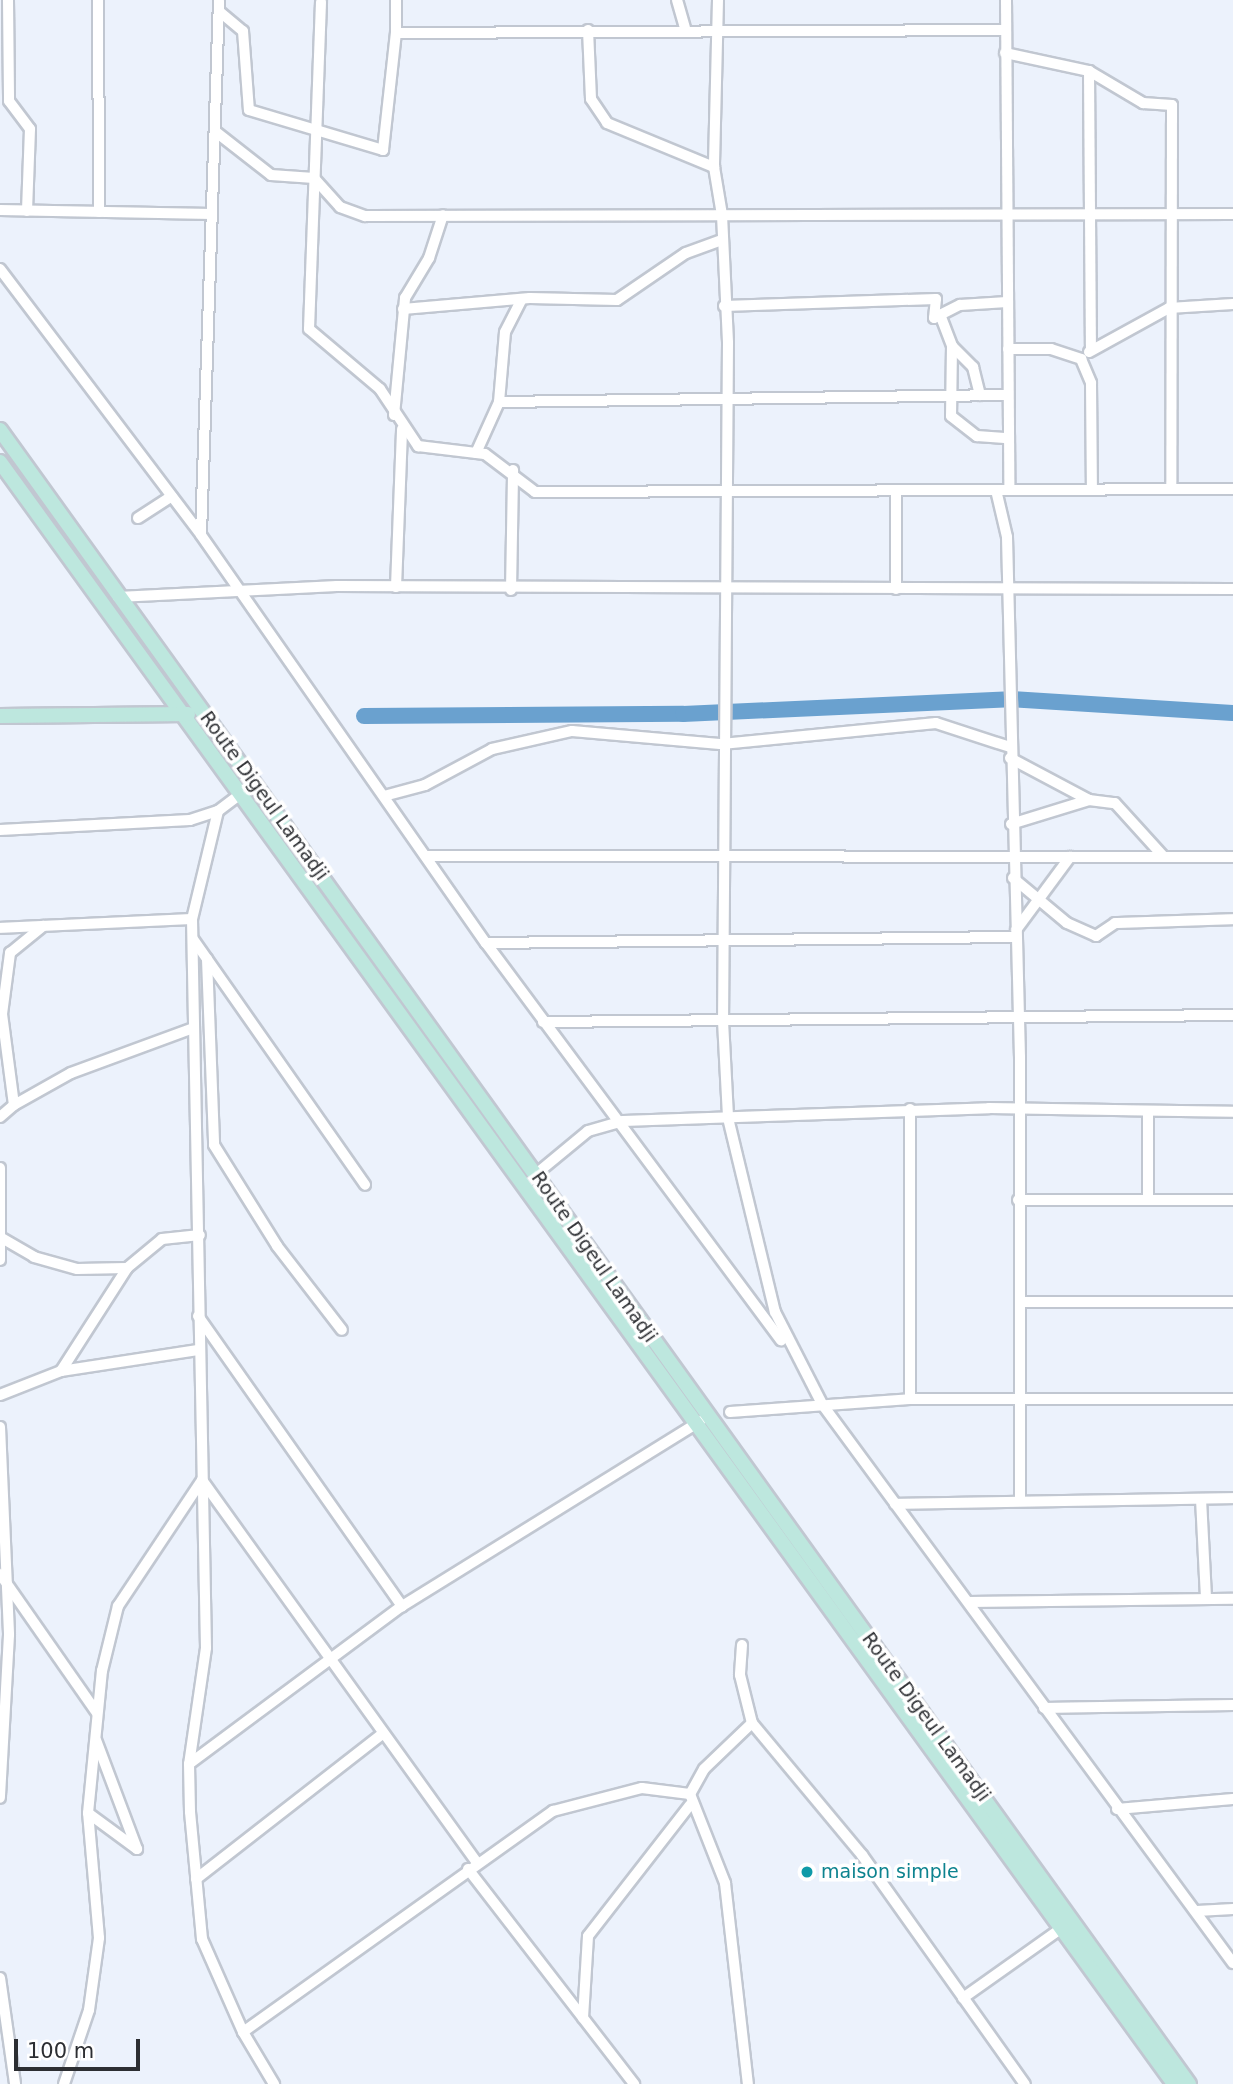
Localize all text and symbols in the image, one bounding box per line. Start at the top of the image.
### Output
street label: Route Digeul Lamadji [195,707,333,885]
street label: Route Digeul Lamadji [526,1167,662,1347]
street label: Route Digeul Lamadji [857,1628,995,1806]
place label: maison simple [821,1861,959,1883]
marker: maison simple [799,1864,815,1880]
scale bar [18,2024,144,2068]
text: 100 m [27,2039,94,2063]

